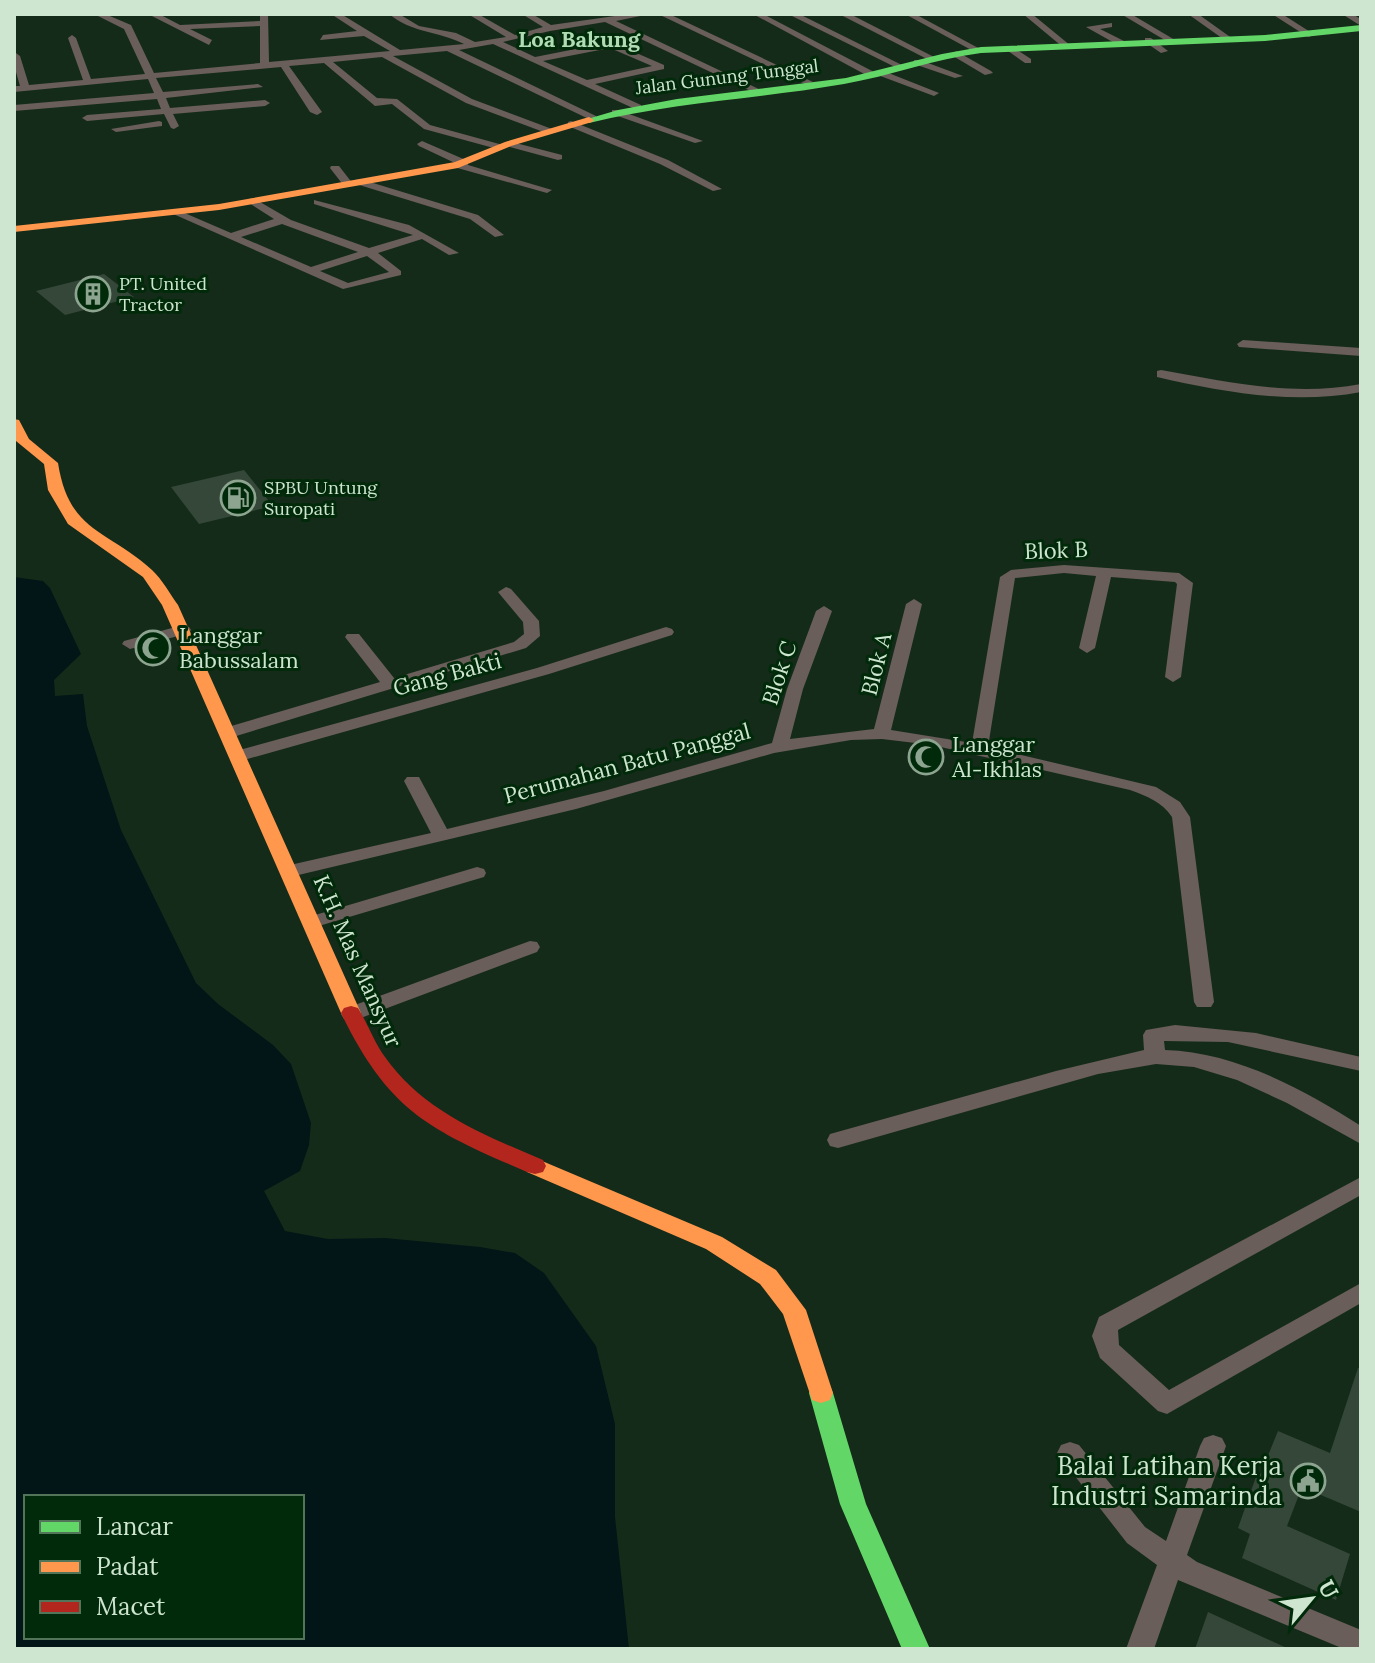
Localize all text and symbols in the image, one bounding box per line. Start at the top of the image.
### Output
district label: Loa Bakung [518,25,641,53]
street label: Jalan Gunung Tunggal [633,54,820,99]
place label: PT. United Tractor [119,272,207,316]
building icon: PT. United Tractor [74,275,112,313]
place label: SPBU Untung Suropati [264,476,378,520]
fuel station icon: SPBU Untung Suropati [219,479,257,517]
street label: Blok B [1024,535,1088,565]
place label: Langgar Babussalam [179,621,299,674]
mosque icon: Langgar Babussalam [134,629,172,667]
street label: Blok A [855,629,898,698]
street label: Blok C [756,638,802,708]
street label: Gang Bakti [390,646,504,702]
street label: Perumahan Batu Panggal [501,717,753,809]
place label: Langgar Al-Ikhlas [951,730,1042,783]
mosque icon: Langgar Al-Ikhlas [907,738,945,776]
street label: K.H. Mas Mansyur [307,870,409,1052]
place label: Balai Latihan Kerja Industri Samarinda [1051,1449,1282,1512]
public building icon: Balai Latihan Kerja Industri Samarinda [1289,1462,1327,1500]
legend [24,1495,304,1639]
text: Lancar [96,1511,173,1542]
text: Padat [96,1551,159,1582]
north arrow [1271,1559,1351,1639]
text: U [1312,1575,1345,1604]
text: Macet [96,1591,166,1622]

